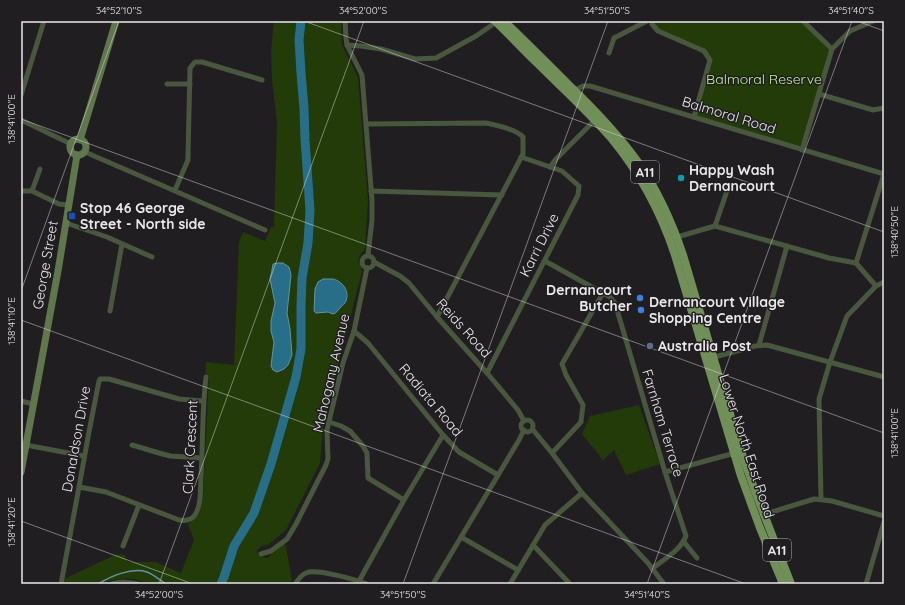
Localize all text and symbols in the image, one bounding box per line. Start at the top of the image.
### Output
text: 34°52'10"S [96,4,142,17]
text: 34°52'00"S [339,4,387,17]
text: 34°51'50"S [584,4,630,17]
text: 34°51'40"S [828,4,874,17]
park label: Balmoral Reserve [706,70,822,88]
street label: Balmoral Road [680,92,778,138]
text: 138°41'00"E [5,94,18,144]
road number: A11 [631,161,659,183]
place label: Happy Wash Dernancourt [689,161,775,195]
marker: Happy Wash Dernancourt [676,173,686,183]
place label: Stop 46 George Street - North side [80,199,206,233]
text: 138°40'50"E [888,206,901,258]
street label: Karri Drive [515,210,563,280]
marker: Stop 46 George Street - North side [67,211,77,221]
street label: George Street [28,219,62,311]
place label: Dernancourt Butcher [546,281,632,315]
marker: Dernancourt Butcher [635,293,645,303]
place label: Dernancourt Village Shopping Centre [649,293,785,327]
street label: Reids Road [433,295,495,361]
text: 138°41'10"E [5,297,18,345]
marker: Dernancourt Village Shopping Centre [636,305,646,315]
street label: Mahogany Avenue [309,312,353,434]
place label: Australia Post [658,337,752,355]
marker: Australia Post [645,341,655,351]
street label: Radiata Road [395,360,467,440]
street label: Farnham Terrace [638,367,688,479]
street label: Lower North East Road [715,372,779,520]
street label: Donaldson Drive [58,384,94,493]
street label: Clark Crescent [179,399,201,495]
text: 138°41'00"E [888,408,901,458]
text: 138°41'20"E [5,497,18,547]
road number: A11 [763,539,791,561]
text: 34°52'00"S [135,588,183,601]
text: 34°51'50"S [380,588,426,601]
text: 34°51'40"S [624,588,670,601]

